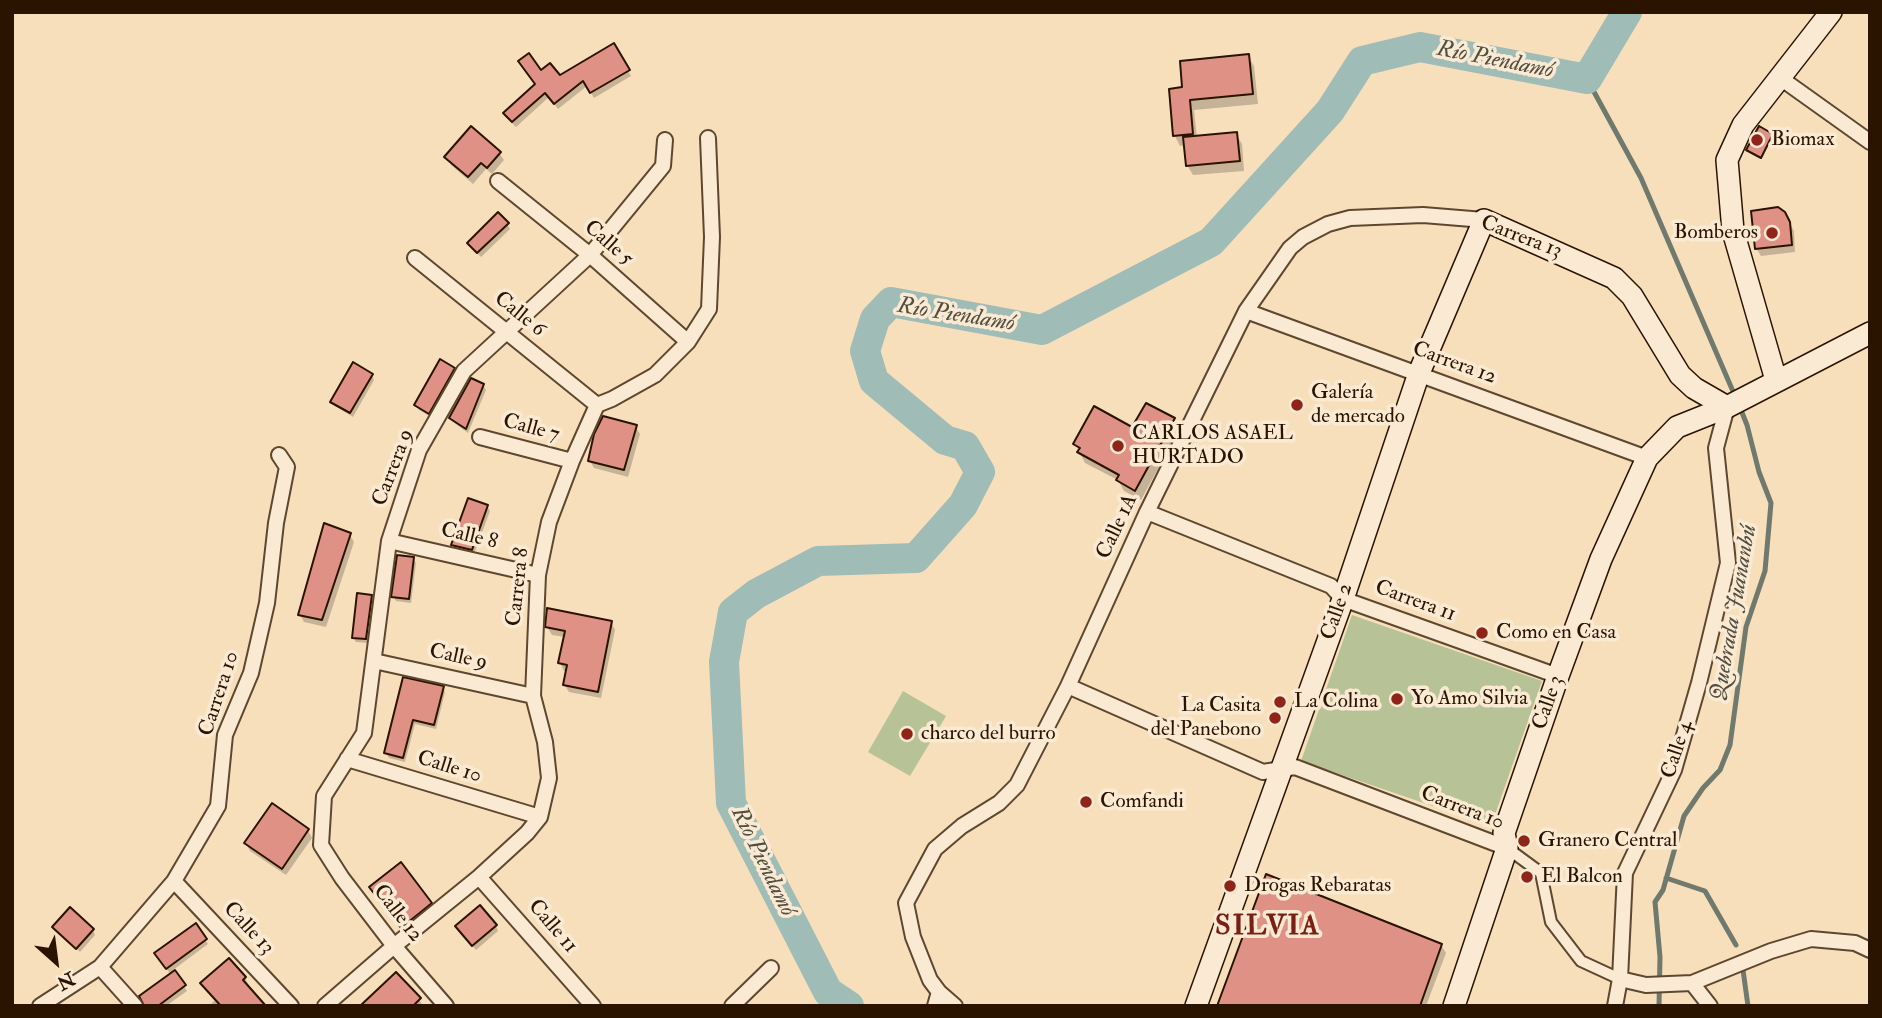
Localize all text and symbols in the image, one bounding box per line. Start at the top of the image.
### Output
water label: Río Piendamó [1434,36,1556,86]
place label: Biomax [1771,127,1834,153]
marker: Biomax [1749,132,1765,148]
street label: Carrera 13 [1477,211,1565,265]
street label: Calle 5 [578,216,638,272]
place label: Bomberos [1674,220,1758,246]
marker: Bomberos [1764,225,1780,241]
street label: Calle 6 [488,287,550,343]
water label: Río Piendamó [895,293,1017,339]
street label: Carrera 12 [1409,337,1499,391]
place label: Galería de mercado [1311,380,1405,430]
marker: Galería de mercado [1289,397,1305,413]
street label: Calle 7 [500,409,562,449]
place label: CARLOS ASAEL HURTADO [1132,421,1293,471]
street label: Carrera 9 [368,426,420,510]
marker: CARLOS ASAEL HURTADO [1110,438,1126,454]
street label: Calle 1A [1092,491,1144,563]
street label: Calle 8 [438,518,500,556]
water label: Quebrada Juananbú [1706,523,1764,703]
street label: Carrera 8 [502,546,536,628]
street label: Carrera 11 [1371,576,1459,628]
street label: Calle 2 [1317,580,1359,644]
place label: Como en Casa [1496,620,1616,646]
marker: Como en Casa [1474,625,1490,641]
street label: Calle 9 [427,640,489,676]
street label: Carrera 10 [195,649,245,739]
street label: Calle 3 [1528,672,1570,734]
place label: Yo Amo Silvia [1411,686,1528,712]
place label: La Colina [1294,689,1378,715]
marker: Yo Amo Silvia [1389,691,1405,707]
place label: La Casita del Panebono [1151,693,1261,743]
marker: La Colina [1272,694,1288,710]
marker: La Casita del Panebono [1267,710,1283,726]
street label: Calle 4 [1657,718,1699,782]
place label: charco del burro [921,721,1055,747]
marker: charco del burro [899,726,915,742]
street label: Calle 10 [414,746,484,790]
street label: Carrera 10 [1417,782,1507,836]
place label: Comfandi [1100,789,1184,815]
marker: Comfandi [1078,794,1094,810]
water label: Río Piendamó [724,803,800,921]
place label: Granero Central [1538,828,1678,854]
marker: Granero Central [1516,833,1532,849]
place label: El Balcon [1541,864,1623,890]
marker: El Balcon [1519,869,1535,885]
place label: Drogas Rebaratas [1244,873,1391,899]
marker: Drogas Rebaratas [1222,878,1238,894]
street label: Calle 12 [367,880,427,948]
street label: Calle 11 [522,895,582,959]
street label: Calle 13 [217,897,279,961]
district label: SILVIA [1216,911,1320,945]
north arrow [21,927,91,997]
text: N [53,966,79,995]

